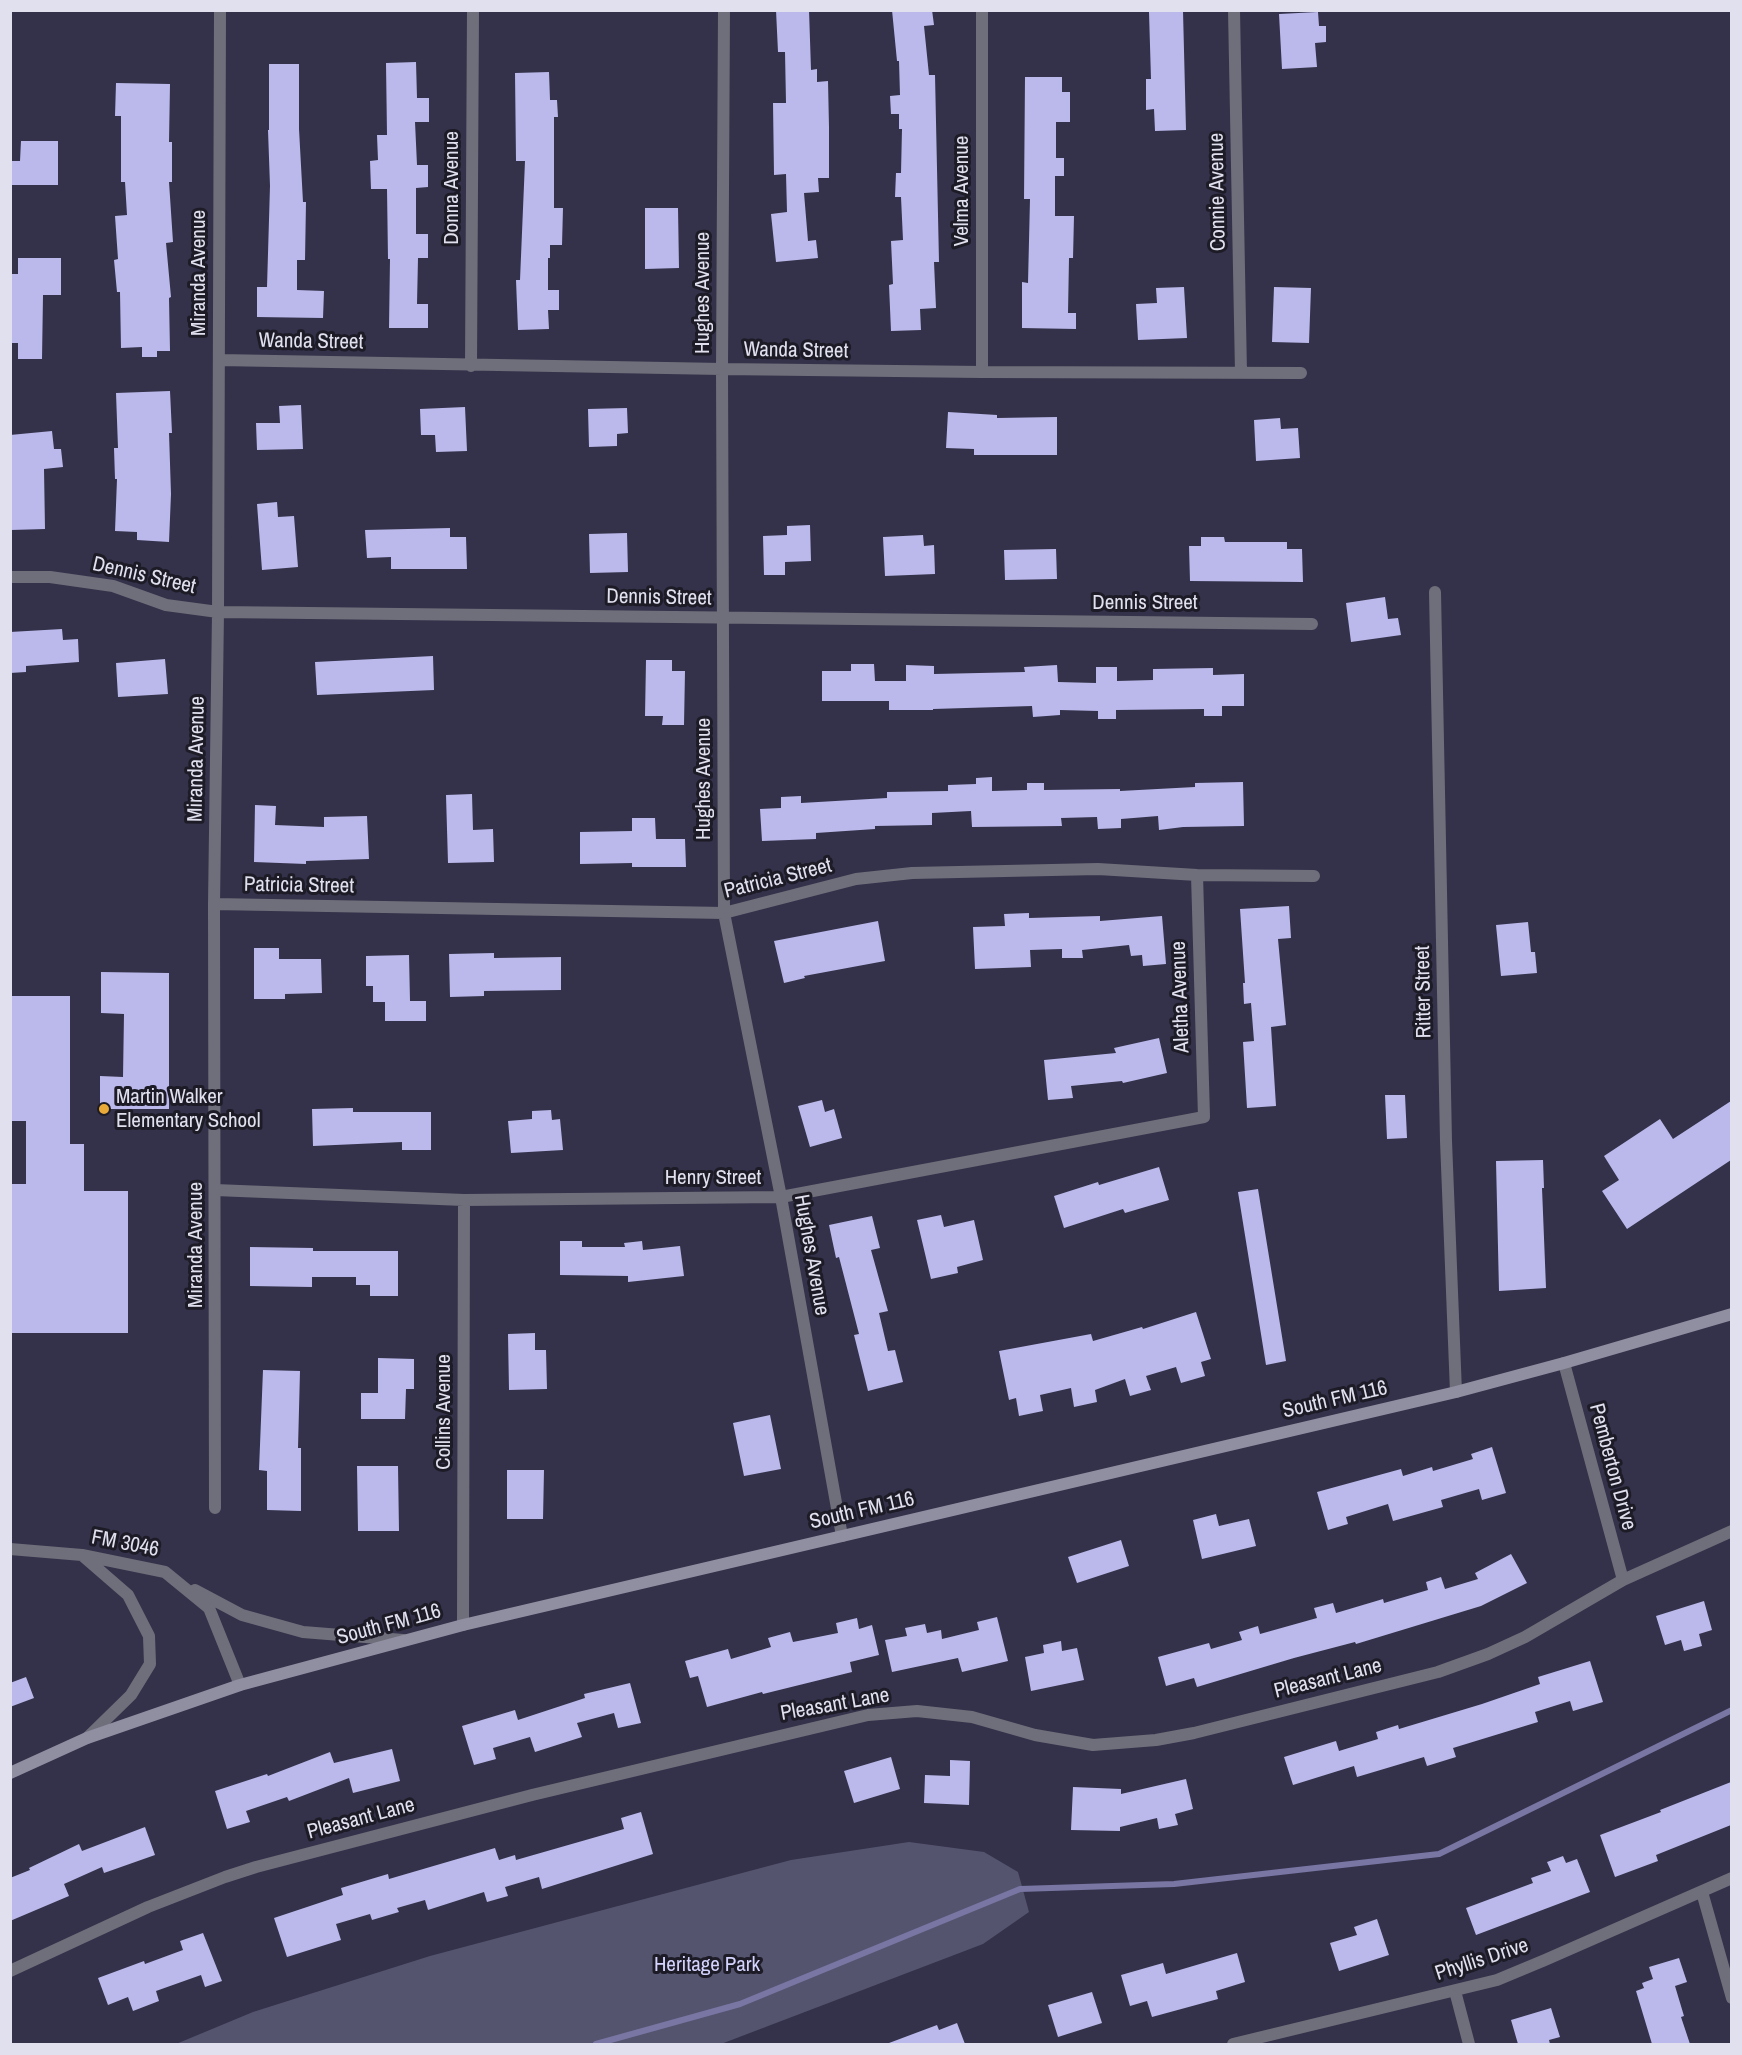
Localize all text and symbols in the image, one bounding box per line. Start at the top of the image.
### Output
street label: Donna Avenue [439,131,465,245]
street label: Connie Avenue [1204,133,1232,251]
street label: Velma Avenue [949,136,975,246]
street label: Miranda Avenue [186,210,212,336]
street label: Hughes Avenue [690,232,716,354]
street label: Wanda Street [258,328,364,356]
street label: Wanda Street [743,337,849,365]
street label: Dennis Street [90,552,198,600]
street label: Dennis Street [606,584,712,612]
street label: Dennis Street [1092,590,1198,616]
street label: Miranda Avenue [183,696,211,822]
street label: Hughes Avenue [691,718,717,840]
street label: Patricia Street [722,853,834,905]
street label: Patricia Street [244,872,354,900]
street label: Aletha Avenue [1166,941,1196,1053]
street label: Ritter Street [1411,945,1437,1039]
place label: Martin Walker Elementary School [116,1084,261,1134]
marker: Martin Walker Elementary School [97,1102,111,1116]
street label: Henry Street [665,1165,761,1191]
street label: Miranda Avenue [183,1182,209,1308]
street label: Hughes Avenue [788,1193,834,1317]
street label: Collins Avenue [431,1354,457,1470]
street label: South FM 116 [1280,1376,1390,1424]
street label: Pemberton Drive [1583,1401,1641,1533]
street label: South FM 116 [807,1487,917,1535]
street label: FM 3046 [89,1525,161,1563]
street label: South FM 116 [334,1599,444,1651]
street label: Pleasant Lane [1272,1653,1384,1705]
street label: Pleasant Lane [779,1683,891,1727]
street label: Pleasant Lane [305,1793,417,1845]
street label: Phyllis Drive [1432,1933,1532,1987]
park label: Heritage Park [654,1952,760,1978]

